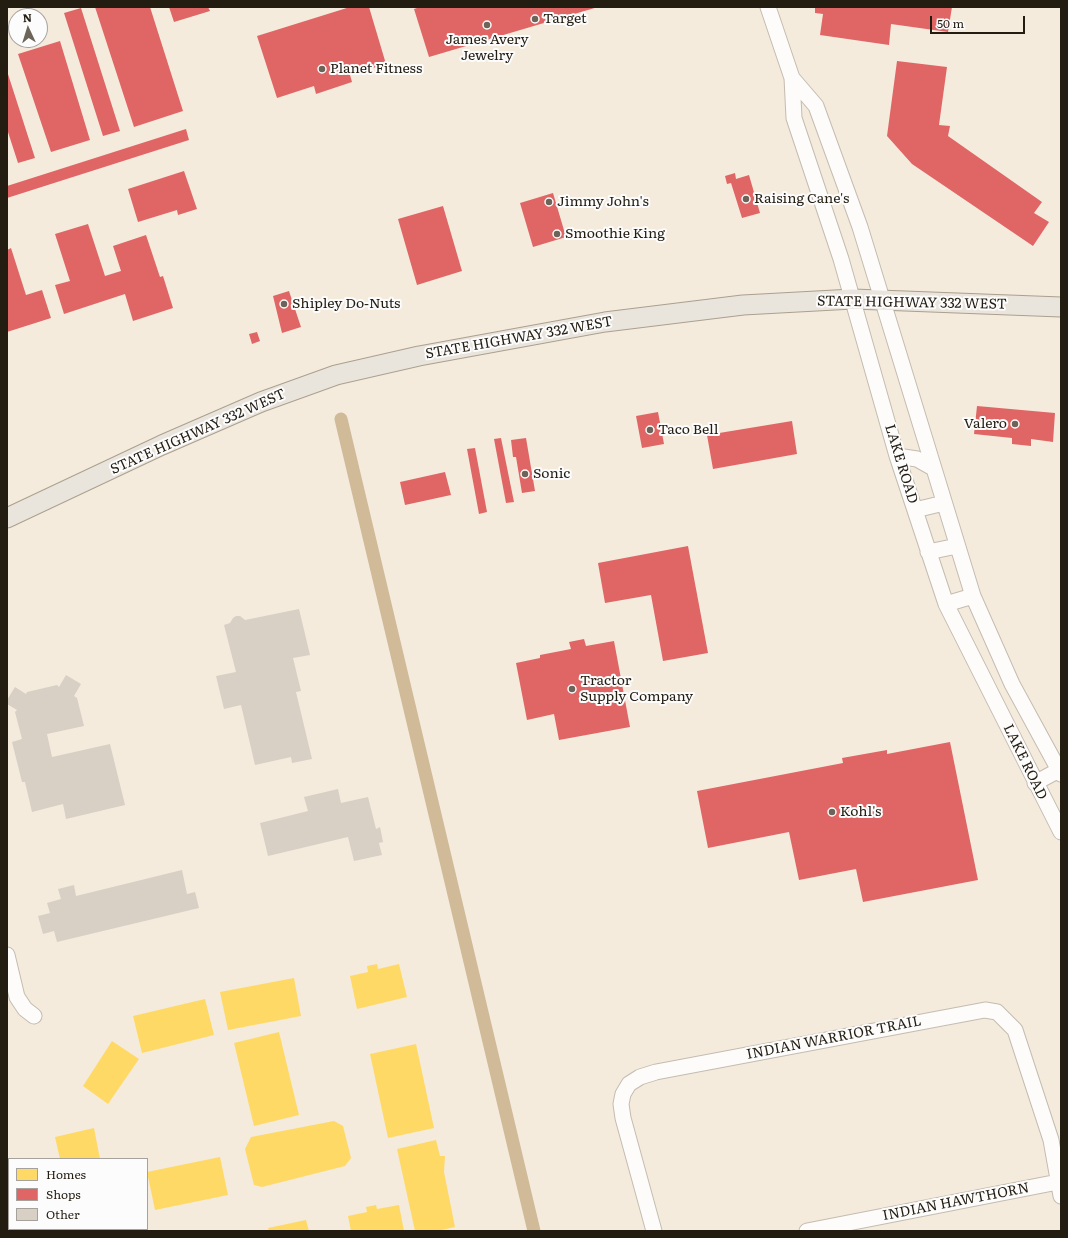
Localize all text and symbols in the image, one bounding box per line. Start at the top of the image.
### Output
north arrow [8,8,48,48]
scale bar [932,8,1027,34]
text: N [22,9,32,25]
place label: Target [543,11,587,27]
marker: Target [530,14,540,24]
text: 50 m [937,14,964,32]
marker: James Avery Jewelry [482,20,492,30]
place label: James Avery Jewelry [445,32,529,64]
place label: Planet Fitness [330,61,422,77]
marker: Planet Fitness [317,64,327,74]
place label: Raising Cane's [754,191,849,207]
place label: Jimmy John's [557,194,649,210]
marker: Raising Cane's [741,194,751,204]
marker: Jimmy John's [544,197,554,207]
place label: Smoothie King [565,226,665,242]
marker: Smoothie King [552,229,562,239]
street label: STATE HIGHWAY 332 WEST [817,293,1007,313]
place label: Shipley Do-Nuts [292,296,400,312]
marker: Shipley Do-Nuts [279,299,289,309]
street label: STATE HIGHWAY 332 WEST [424,313,614,363]
street label: STATE HIGHWAY 332 WEST [108,386,288,478]
place label: Valero [964,416,1007,432]
marker: Valero [1010,419,1020,429]
place label: Taco Bell [658,422,718,438]
street label: LAKE ROAD [881,422,921,506]
marker: Taco Bell [645,425,655,435]
place label: Sonic [533,466,570,482]
marker: Sonic [520,469,530,479]
place label: Tractor Supply Company [580,673,693,706]
marker: Tractor Supply Company [567,684,577,694]
street label: LAKE ROAD [999,721,1051,803]
place label: Kohl's [840,804,881,820]
marker: Kohl's [827,807,837,817]
street label: INDIAN WARRIOR TRAIL [745,1013,923,1063]
legend [8,1158,148,1230]
text: Homes [46,1165,86,1183]
street label: INDIAN HAWTHORN [881,1180,1031,1224]
text: Shops [46,1185,81,1203]
text: Other [46,1205,80,1223]

